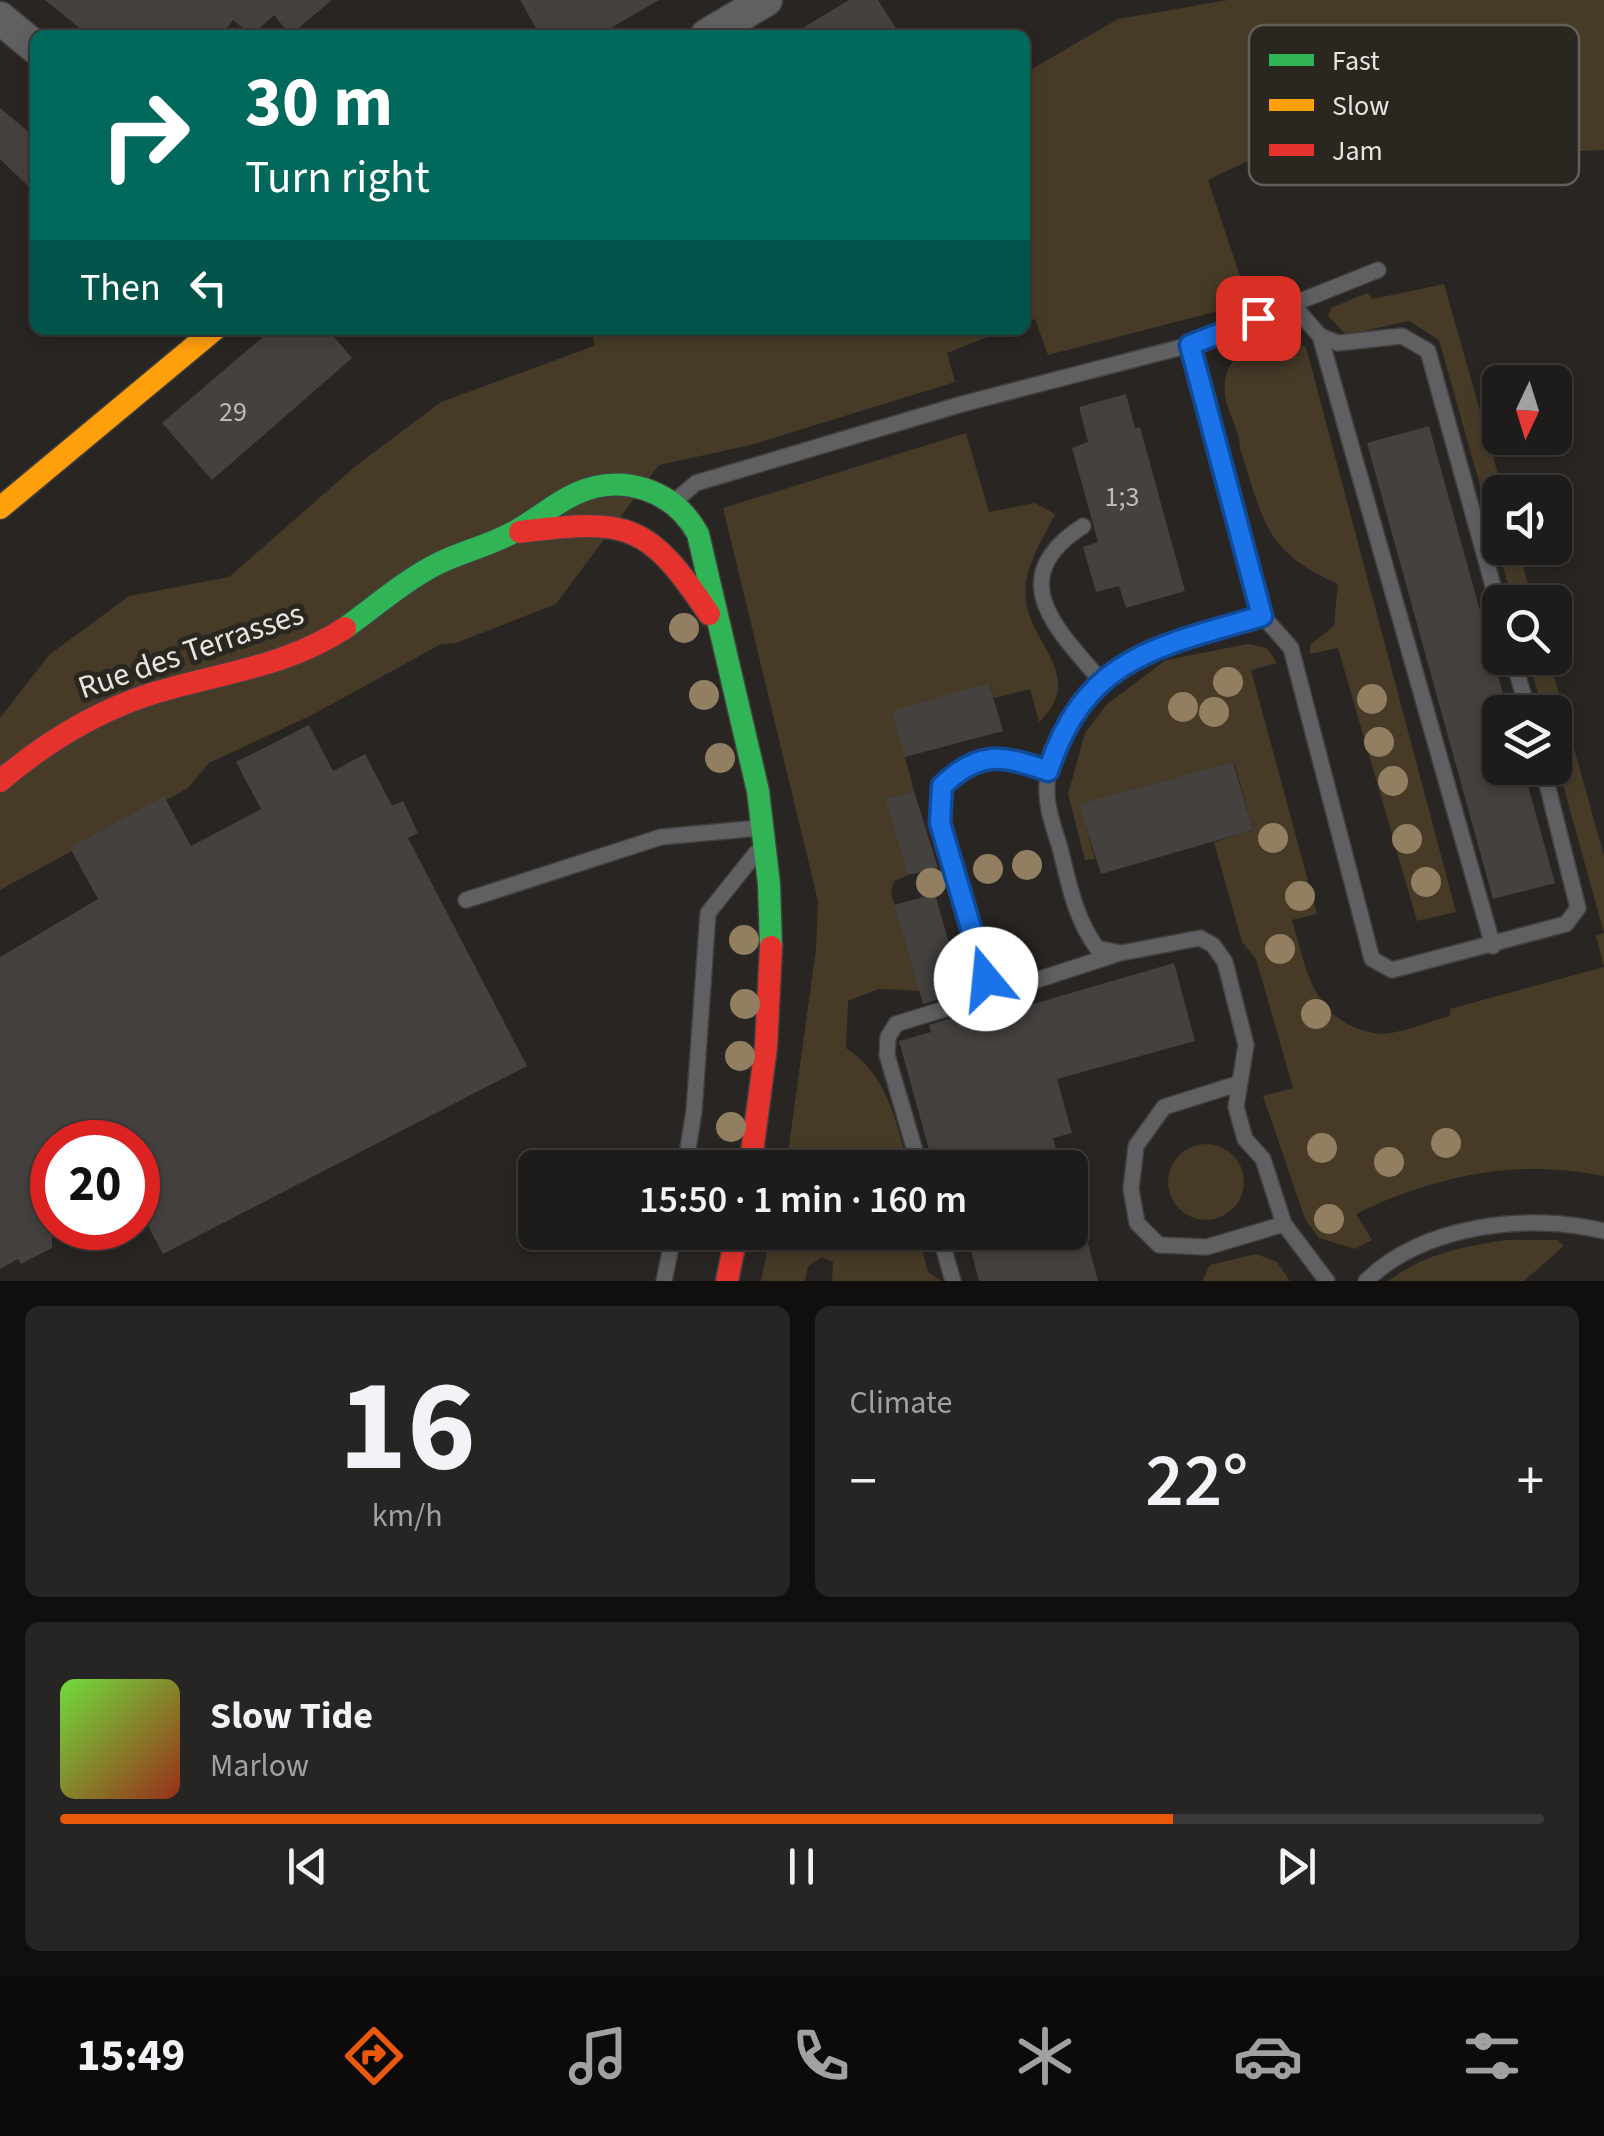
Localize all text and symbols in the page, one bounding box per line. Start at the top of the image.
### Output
legend [1249,25,1579,185]
text: Fast [1332,41,1380,81]
text: 30 m [245,53,393,153]
icon: right [80,70,210,200]
text: Slow [1332,86,1389,126]
text: Jam [1332,131,1383,171]
text: Turn right [245,146,430,210]
icon: left [181,260,236,315]
text: Then [80,261,161,315]
pin [1216,276,1301,361]
icon: arrive [1231,291,1286,346]
north arrow [1482,365,1572,455]
map controls [1482,365,1572,785]
house number: 29 [219,392,247,432]
button: sound [1482,475,1572,565]
house number: 1;3 [1105,477,1139,517]
button: search [1482,585,1572,675]
street label: Rue des Terrasses [72,591,310,711]
button: layers [1482,695,1572,785]
position arrow [934,927,1038,1031]
speed limit sign: 20 [30,1120,160,1250]
text: 15:50 · 1 min · 160 m [639,1173,967,1227]
text: 16 [339,1335,476,1520]
text: Climate [850,1380,952,1426]
text: 22° [1145,1428,1248,1535]
text: − [850,1443,877,1521]
text: + [1517,1443,1544,1521]
text: km/h [372,1493,443,1539]
text: Slow Tide [210,1689,373,1743]
text: Marlow [210,1743,309,1789]
icon: previous [280,1839,335,1894]
icon: pause [774,1839,829,1894]
icon: next [1269,1839,1324,1894]
icon: directions [339,2021,409,2091]
icon: music [563,2021,633,2091]
icon: phone [786,2021,856,2091]
icon: climate [1010,2021,1080,2091]
icon: car [1233,2021,1303,2091]
icon: filters [1457,2021,1527,2091]
text: 15:49 [77,2024,185,2088]

